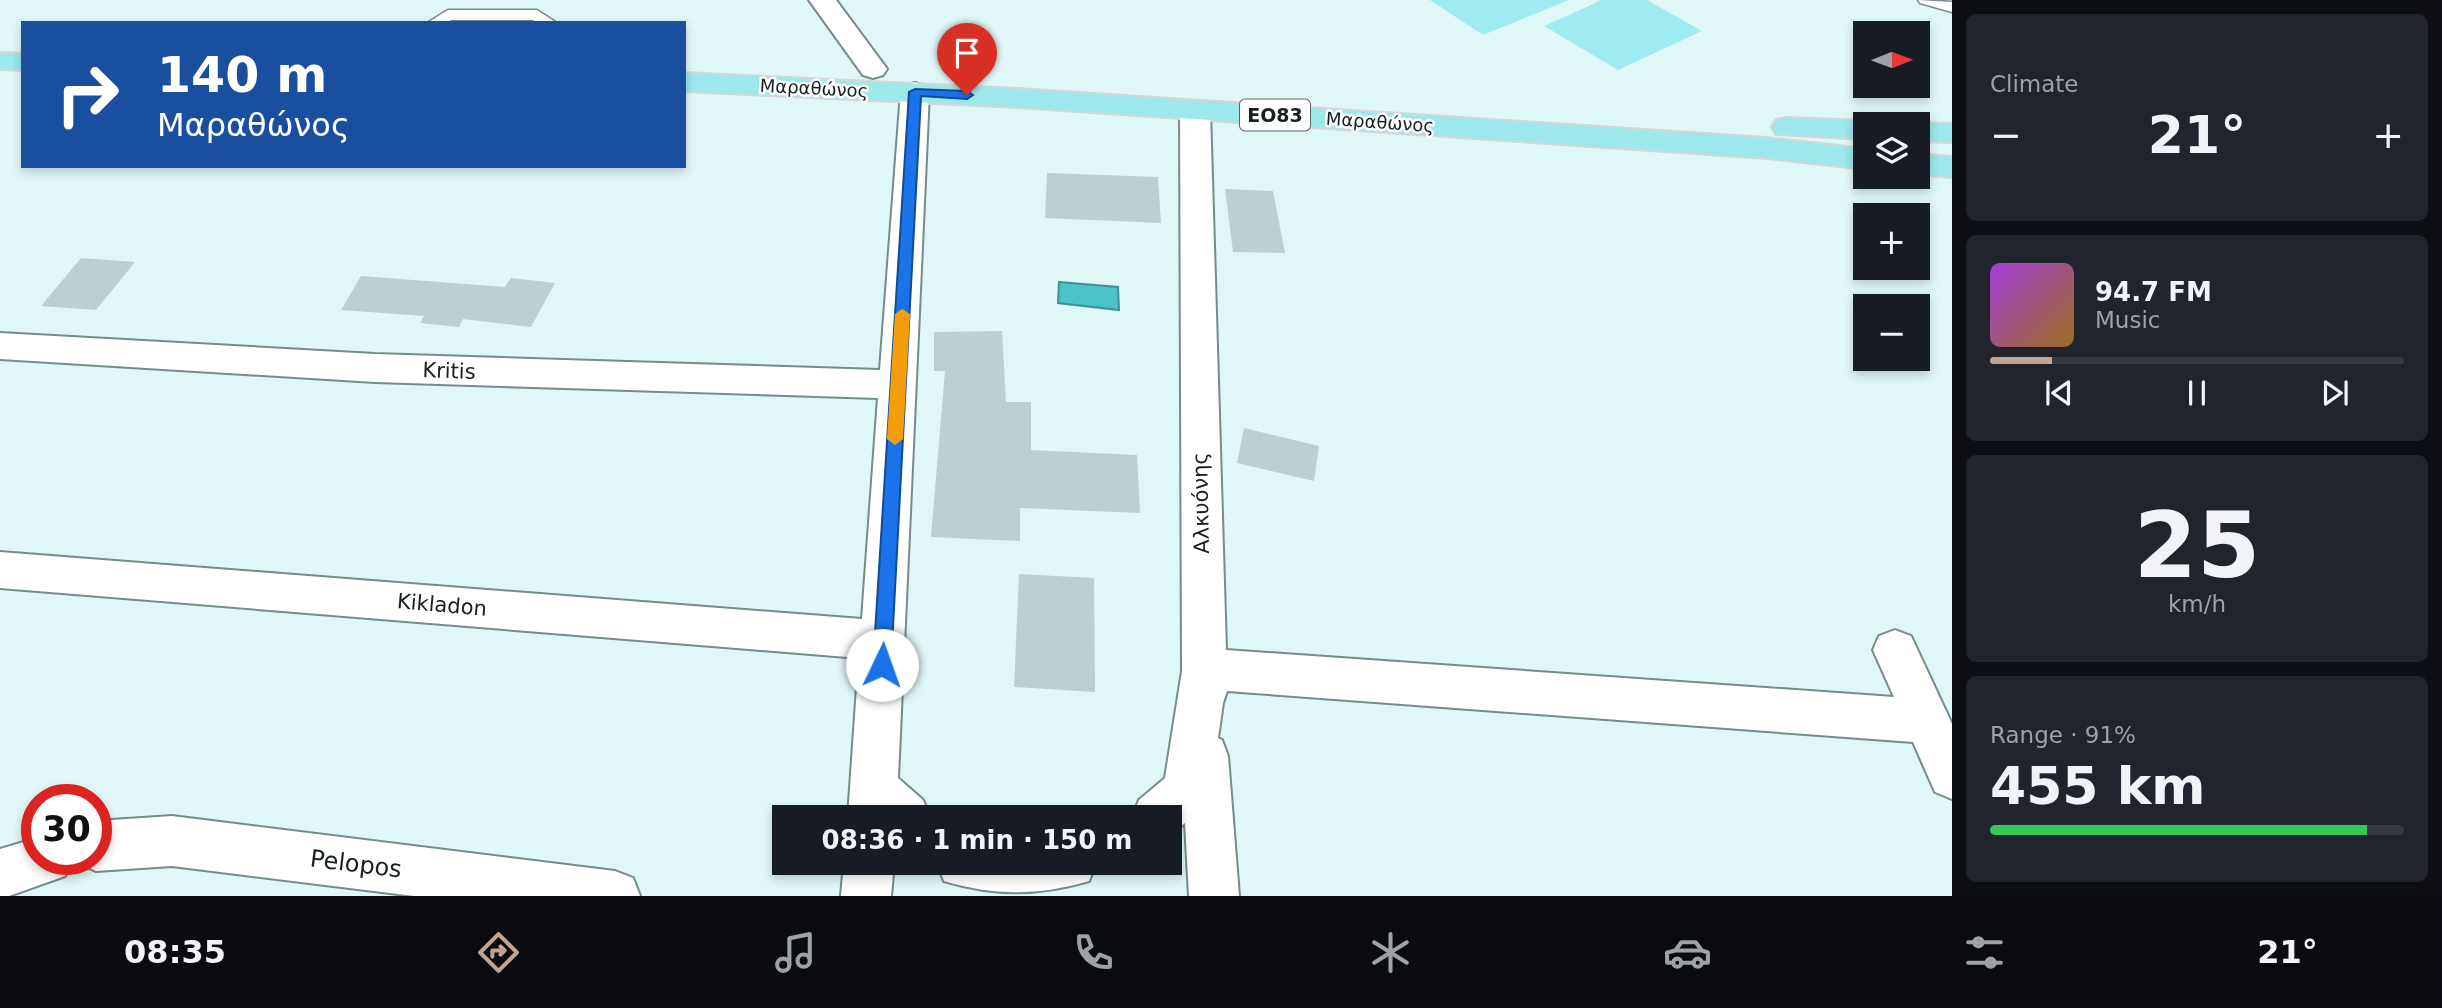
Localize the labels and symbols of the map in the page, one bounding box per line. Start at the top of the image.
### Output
north arrow [1853,21,1930,98]
pin [937,23,997,95]
street label: Μαραθώνος [759,75,869,101]
road number: ΕΟ83 [1240,99,1310,130]
street label: Μαραθώνος [1325,108,1435,136]
street label: Kritis [422,358,476,384]
street label: Αλκυόνης [1188,452,1214,554]
street label: Kikladon [396,589,488,621]
position arrow [845,628,919,702]
speed limit sign: 30 [21,784,112,875]
street label: Pelopos [309,844,403,884]

